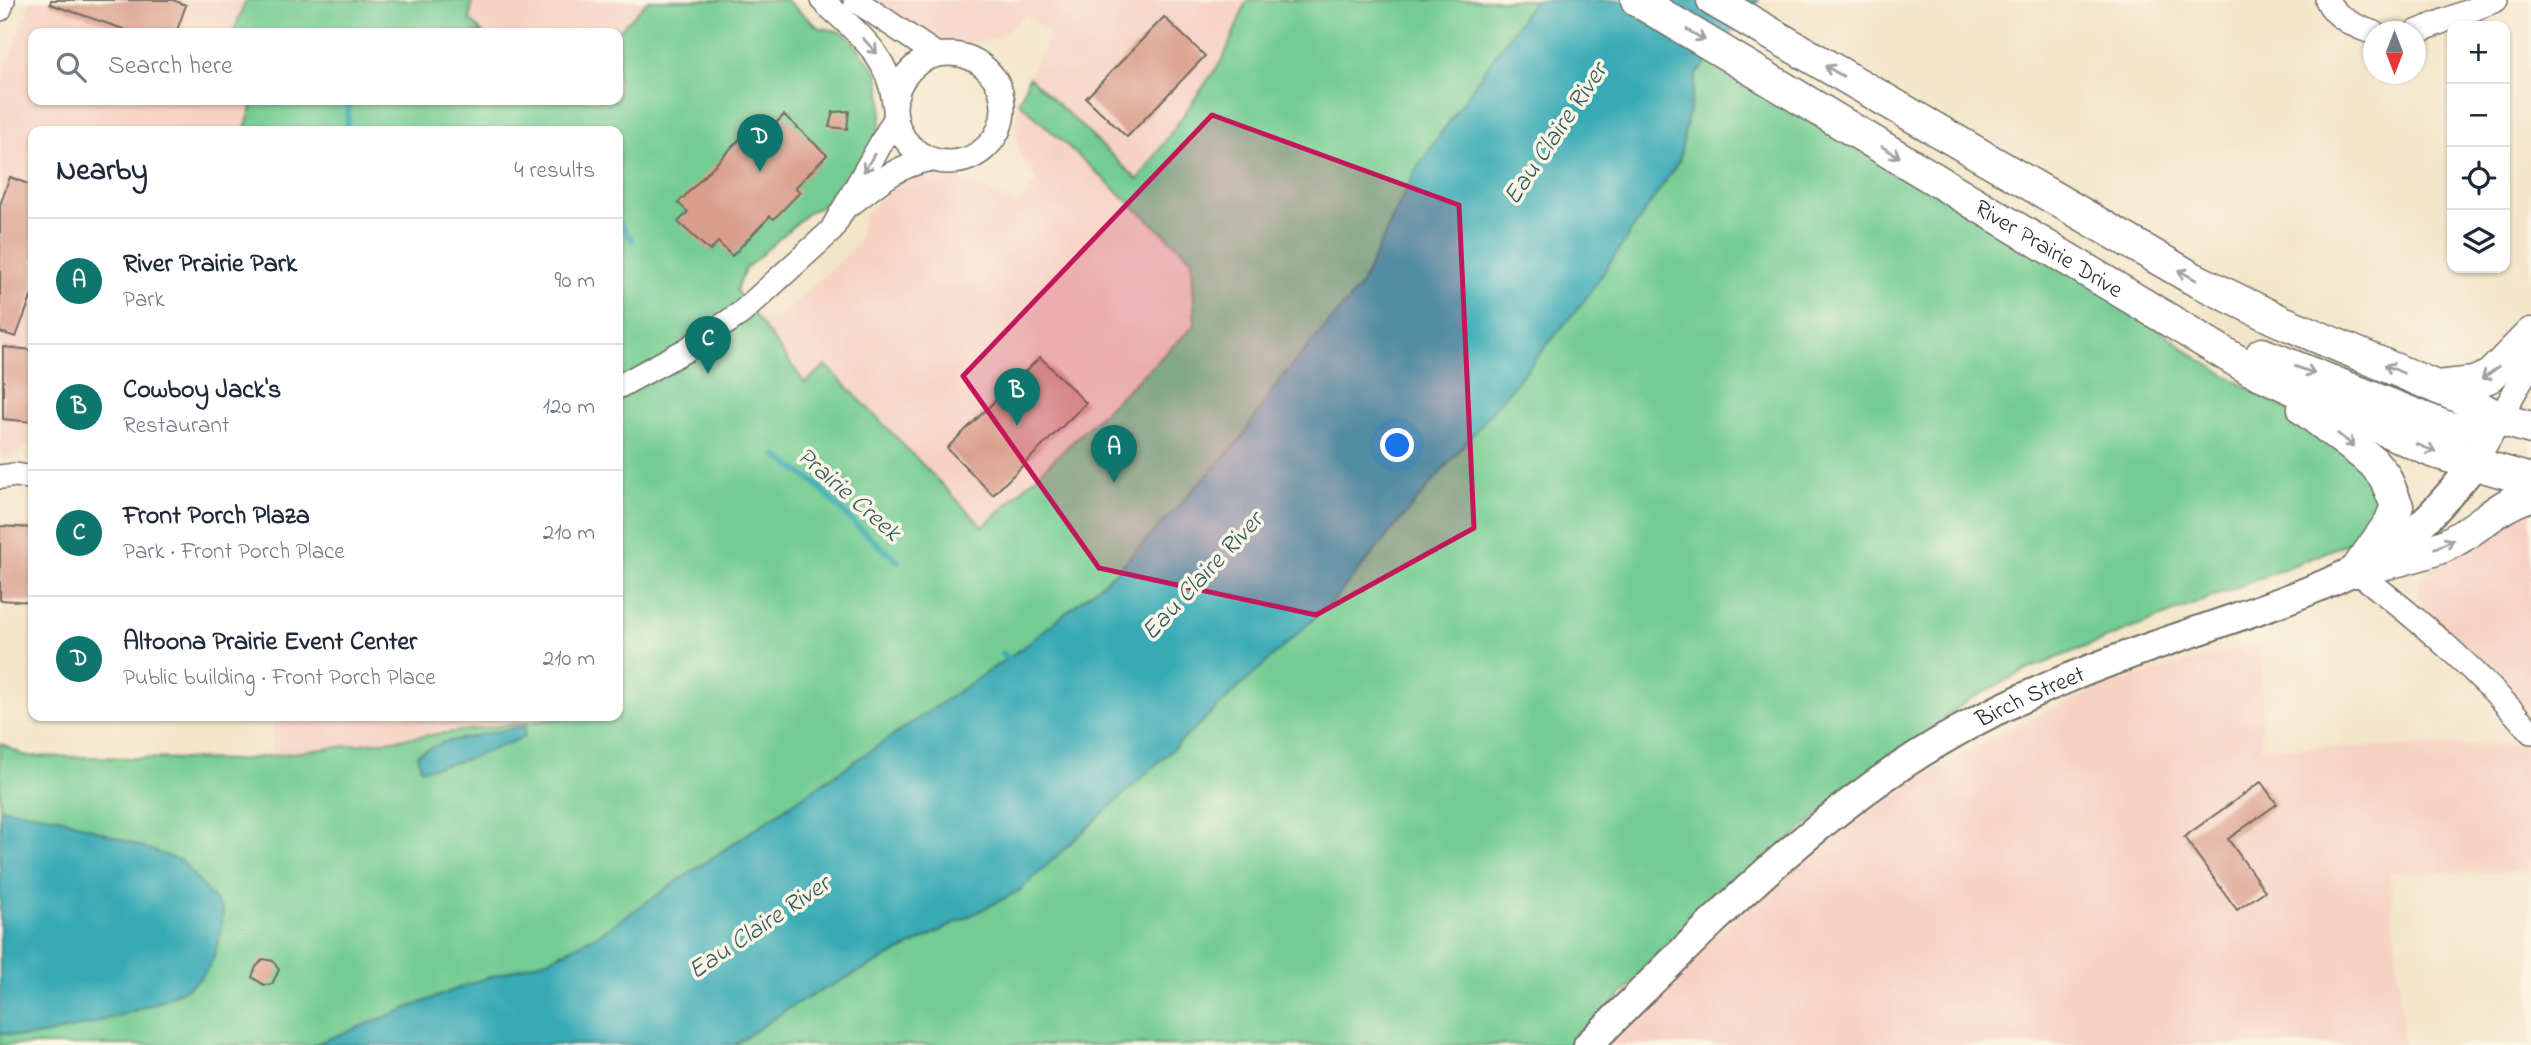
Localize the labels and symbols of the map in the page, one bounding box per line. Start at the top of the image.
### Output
north arrow [2363,21,2426,84]
one-way arrow [1685,29,1705,43]
one-way arrow [861,37,878,54]
water label: Eau Claire River [1495,54,1620,213]
one-way arrow [1824,64,1845,77]
pin: D [737,114,783,172]
one-way arrow [1880,146,1900,160]
one-way arrow [861,152,875,172]
street label: River Prairie Drive [1967,192,2129,308]
one-way arrow [2177,268,2198,281]
pin: C [685,316,731,374]
one-way arrow [2384,362,2405,375]
one-way arrow [2293,365,2315,377]
one-way arrow [2482,366,2500,381]
pin: B [994,368,1040,426]
pin: A [1091,425,1137,483]
your location [1380,428,1414,462]
one-way arrow [2336,433,2354,448]
water label: Prairie Creek [787,439,910,553]
one-way arrow [2415,443,2436,456]
water label: Eau Claire River [1133,502,1275,650]
one-way arrow [2433,536,2454,549]
street label: Birch Street [1969,658,2091,739]
water label: Eau Claire River [681,865,841,990]

